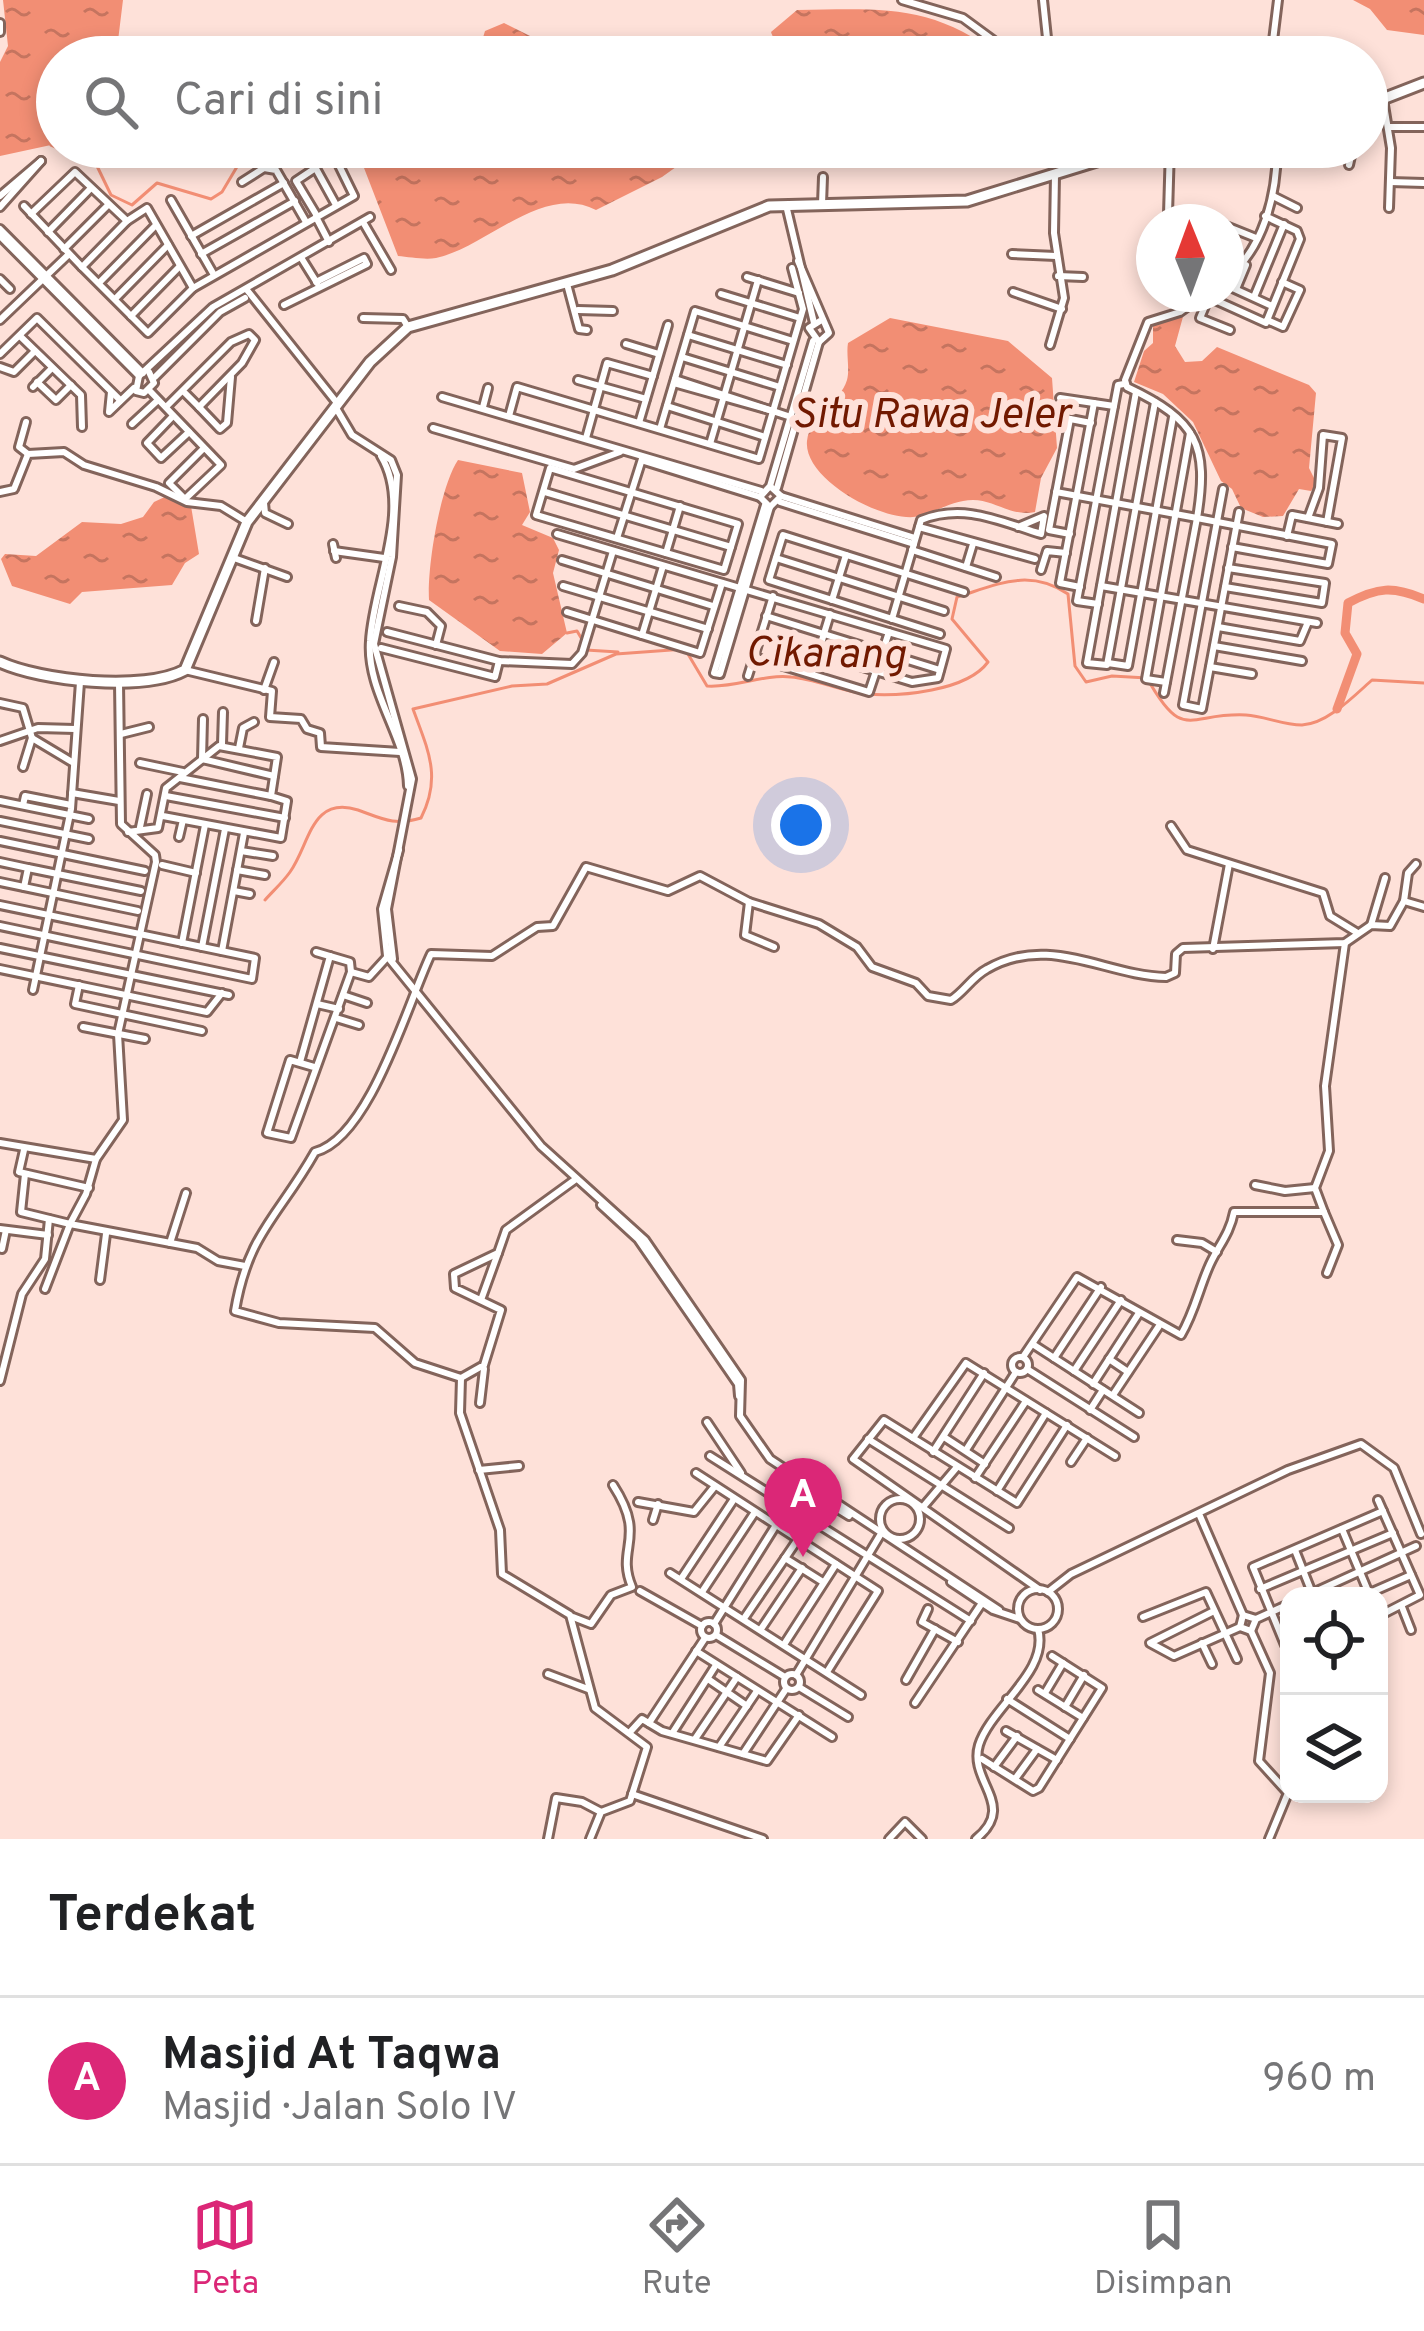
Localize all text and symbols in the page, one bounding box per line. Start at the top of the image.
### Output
search box [36,36,1388,168]
icon: search [78,69,144,135]
text: Cari di sini [174,74,383,131]
north arrow [1136,204,1244,312]
water label: Situ Rawa Jeler [792,390,1073,443]
water label: Cikarang [744,628,907,684]
your location [771,795,831,855]
pin: A [764,1458,842,1557]
map controls [1280,1587,1388,1803]
button: locate [1280,1587,1388,1695]
button: layers [1280,1695,1388,1803]
text: Terdekat [48,1885,256,1950]
text: Masjid At Taqwa [162,2028,501,2085]
text: A [73,2056,101,2105]
text: 960 m [1262,2056,1376,2105]
text: Masjid · Jalan Solo IV [162,2085,517,2134]
tab: Peta [191,2192,259,2306]
tab: Rute [642,2192,712,2306]
tab: Disimpan [1094,2192,1233,2306]

